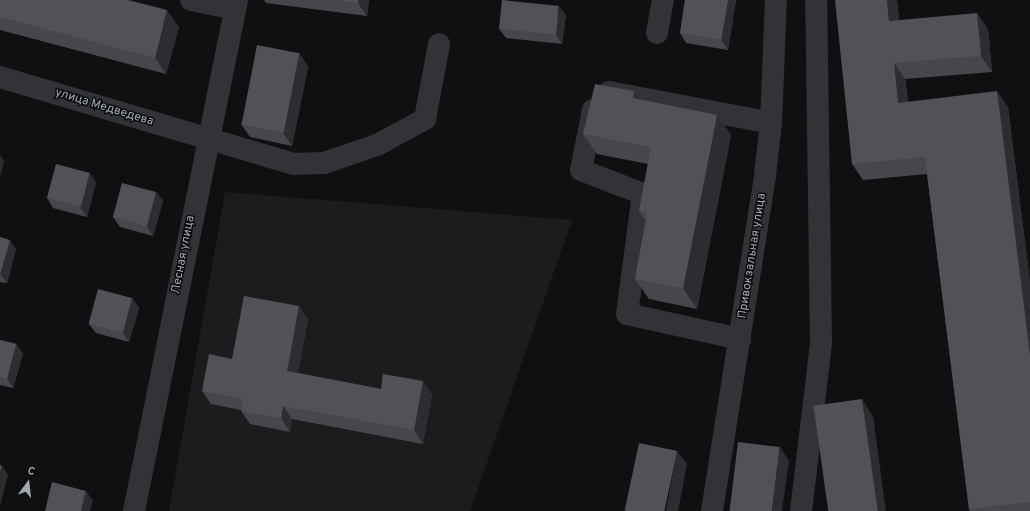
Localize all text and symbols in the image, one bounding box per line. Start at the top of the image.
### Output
street label: улица Медведева [53,86,155,130]
street label: Привокзальная улица [736,192,770,320]
street label: Лесная улица [169,215,199,295]
north arrow [8,463,48,503]
text: С [26,464,36,479]

